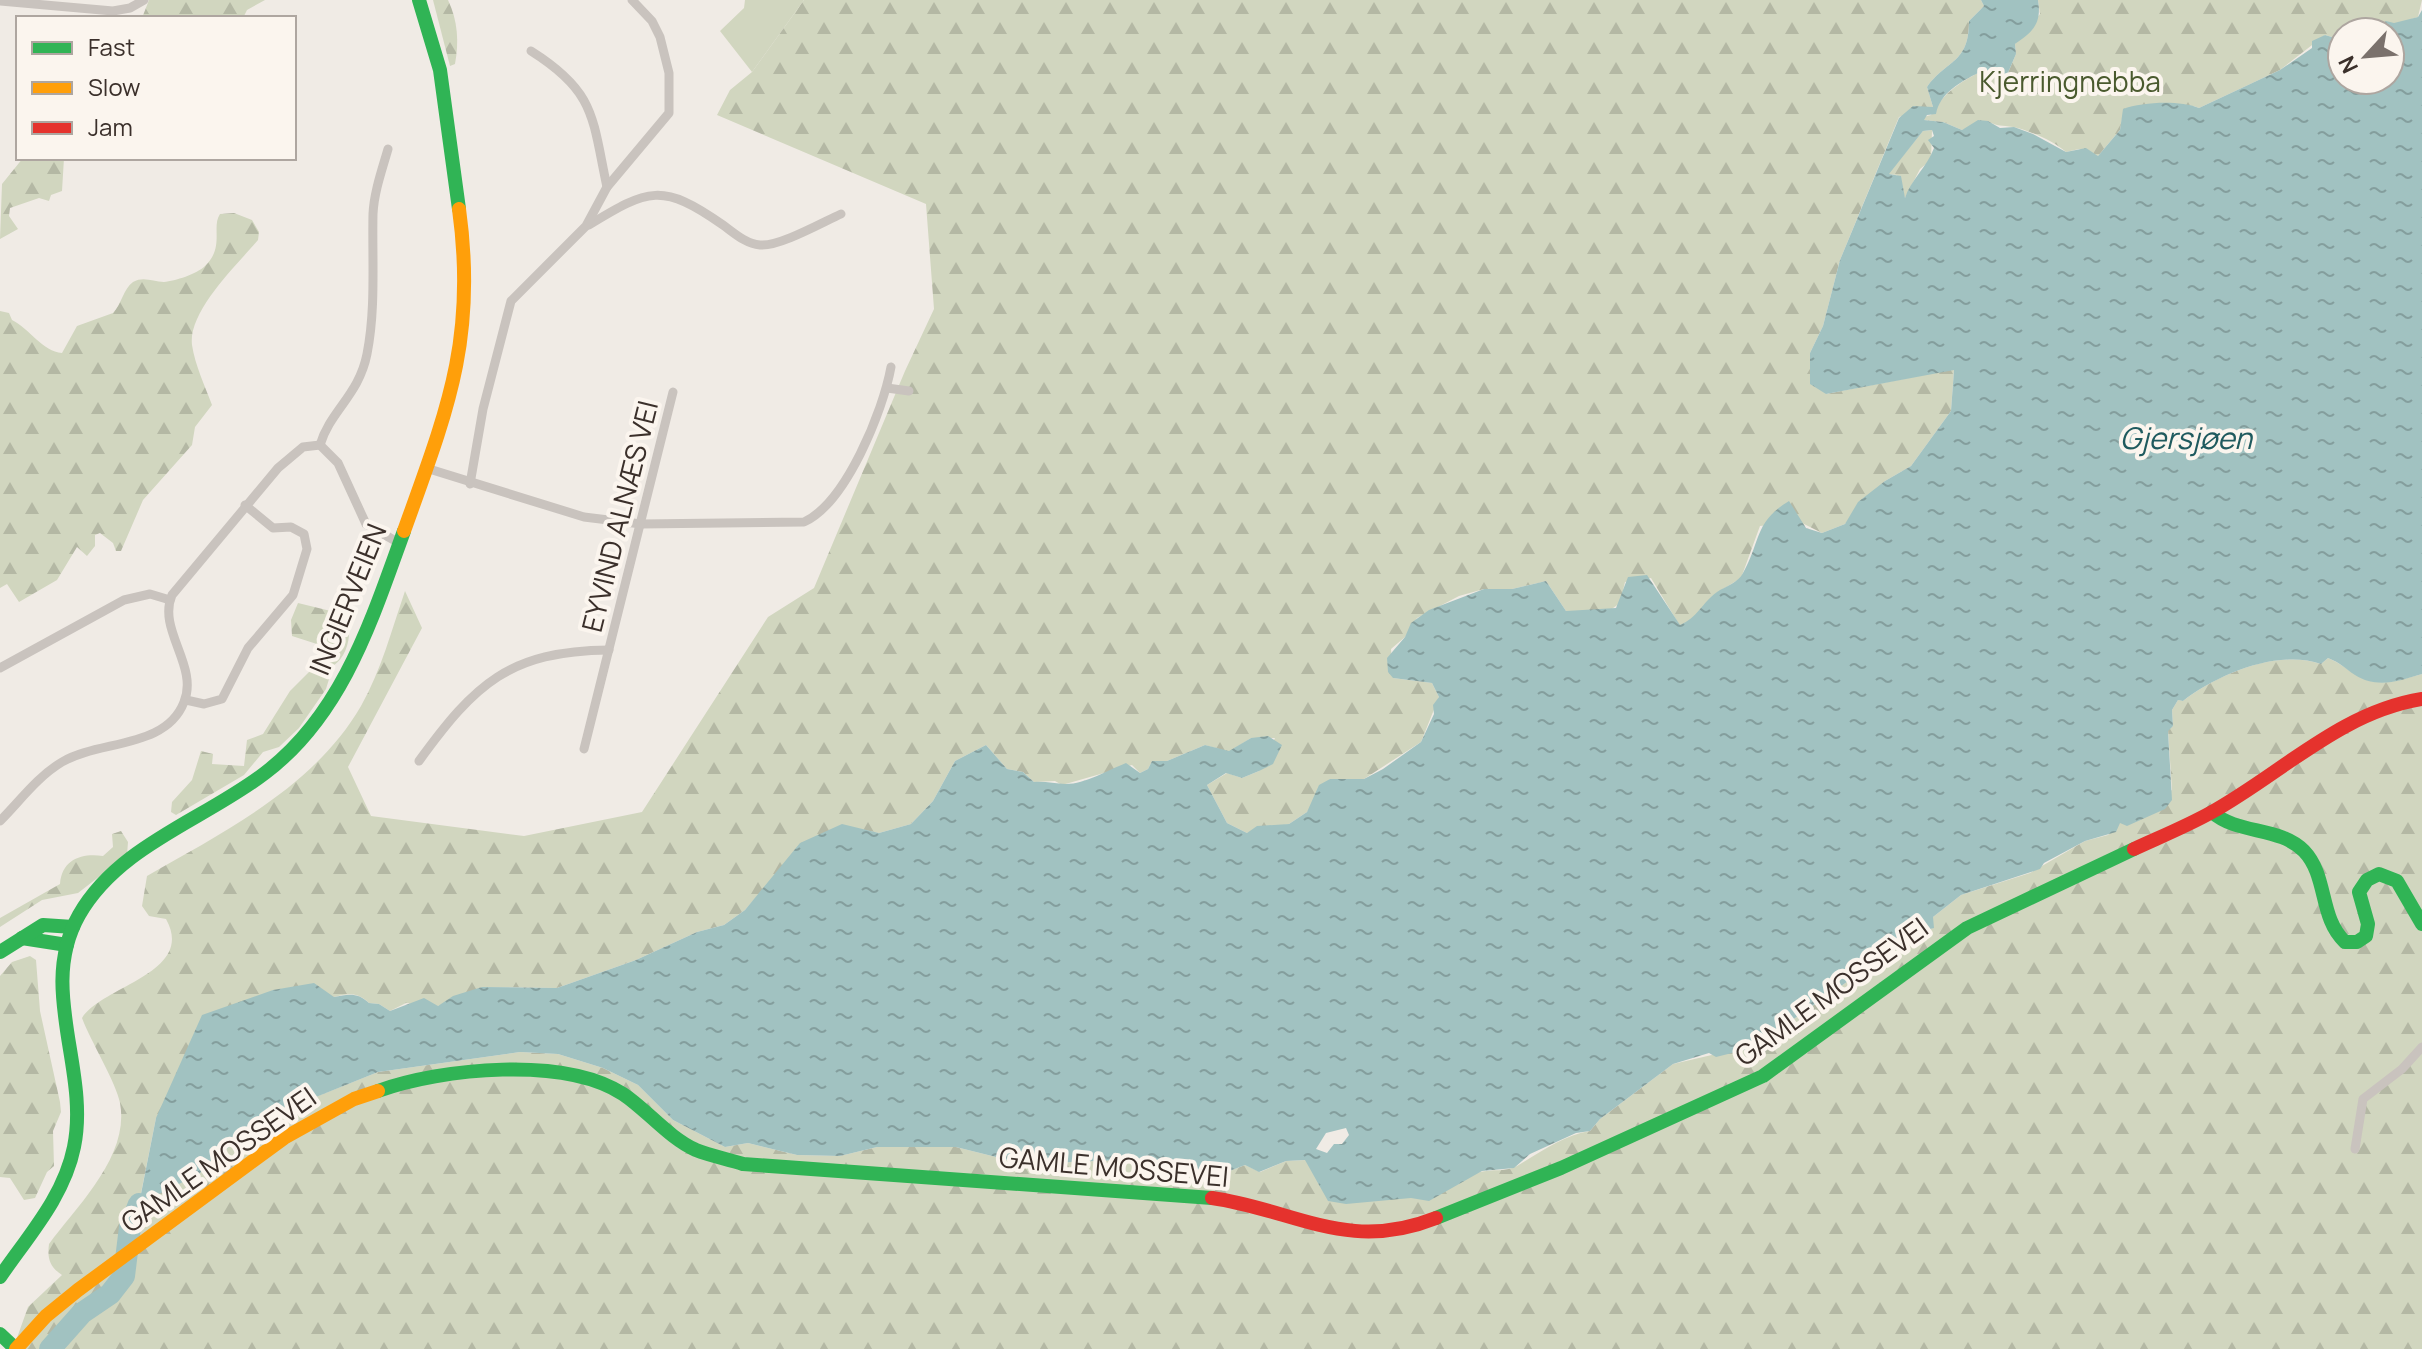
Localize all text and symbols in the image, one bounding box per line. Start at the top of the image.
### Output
legend [16,16,296,160]
north arrow [2326,16,2406,96]
text: Fast [88,30,135,63]
text: N [2331,51,2365,78]
park label: Kjerringnebba [1979,62,2161,100]
text: Slow [88,70,141,103]
text: Jam [88,110,133,143]
street label: EYVIND ALNÆS VEI [572,396,666,636]
water label: Gjersjøen [2120,417,2253,458]
street label: INGIERVEIEN [299,518,395,680]
street label: GAMLE MOSSEVEI [1727,908,1935,1074]
street label: GAMLE MOSSEVEI [113,1077,323,1241]
street label: GAMLE MOSSEVEI [998,1137,1230,1195]

